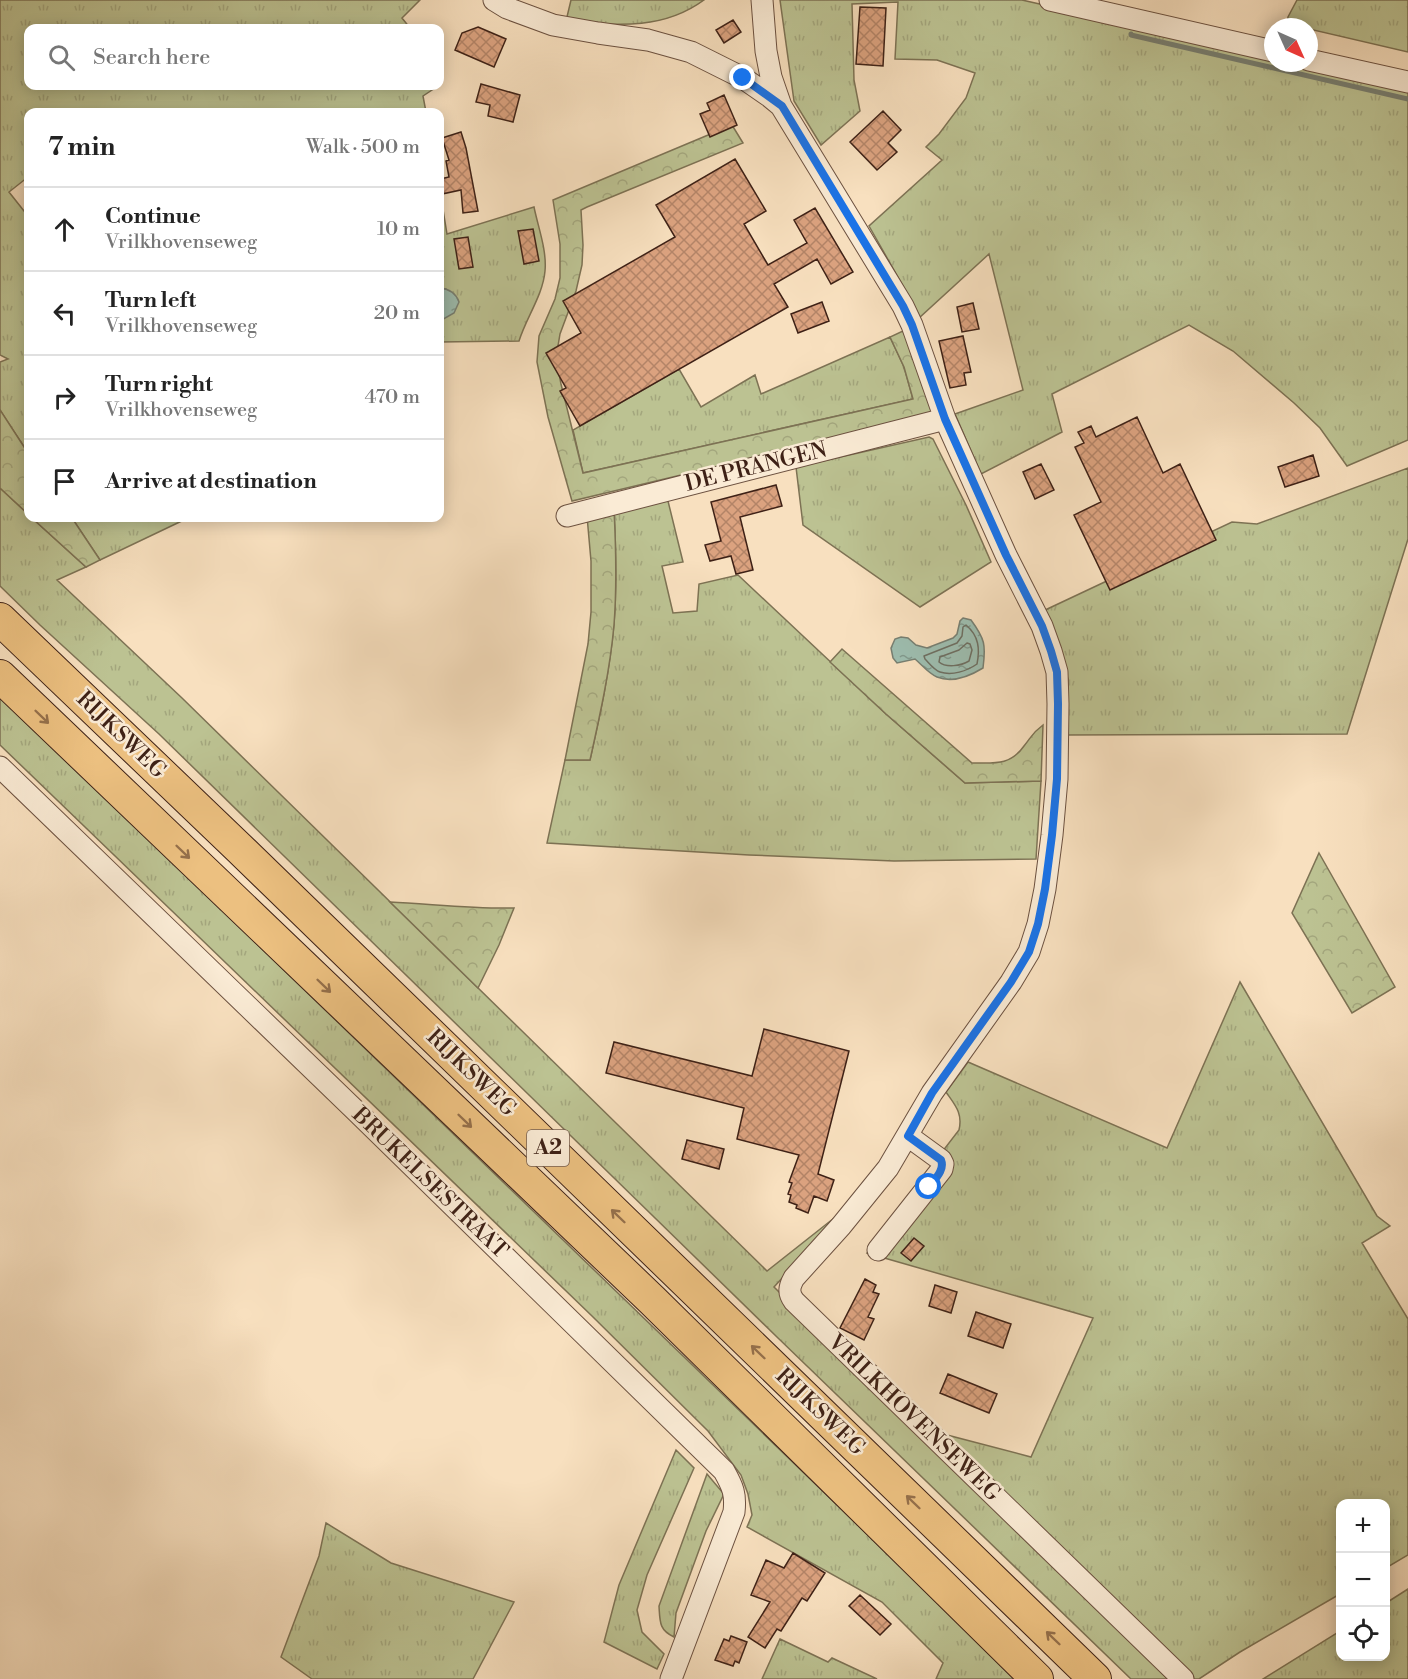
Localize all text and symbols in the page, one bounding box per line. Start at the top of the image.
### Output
north arrow [1264,18,1318,72]
search box [24,24,444,90]
icon: search [45,41,78,74]
text: Search here [93,44,210,71]
route end [729,64,755,90]
text: 7 min [48,131,115,163]
text: Walk · 500 m [306,135,420,160]
text: Continue [105,203,201,230]
icon: ahead [48,213,81,246]
text: 10 m [377,217,420,242]
text: Vrilkhovenseweg [105,230,257,255]
text: Turn left [105,287,196,314]
icon: left [48,297,81,330]
text: 20 m [374,301,420,326]
text: Vrilkhovenseweg [105,314,257,339]
text: Turn right [105,371,213,398]
icon: right [48,381,81,414]
text: 470 m [364,385,420,410]
text: Vrilkhovenseweg [105,398,257,423]
street label: DE PRANGEN [682,436,831,498]
icon: arrive [48,465,81,498]
text: Arrive at destination [105,468,317,495]
street label: RIJKSWEG [71,686,171,784]
one-way arrow [35,710,50,724]
one-way arrow [176,844,191,859]
one-way arrow [317,979,332,994]
street label: RIJKSWEG [421,1024,521,1122]
street label: BRUKELSESTRAAT [346,1101,514,1264]
one-way arrow [458,1114,473,1128]
road number: A2 [527,1130,569,1166]
route start [915,1173,941,1199]
one-way arrow [611,1209,626,1224]
street label: VRILKHOVENSEWEG [822,1328,1006,1507]
one-way arrow [751,1345,766,1359]
street label: RIJKSWEG [770,1363,870,1461]
one-way arrow [906,1495,921,1510]
map controls [1336,1499,1390,1661]
button: + [1336,1499,1390,1553]
button: − [1336,1553,1390,1607]
button: locate [1336,1607,1390,1661]
one-way arrow [1046,1631,1061,1646]

